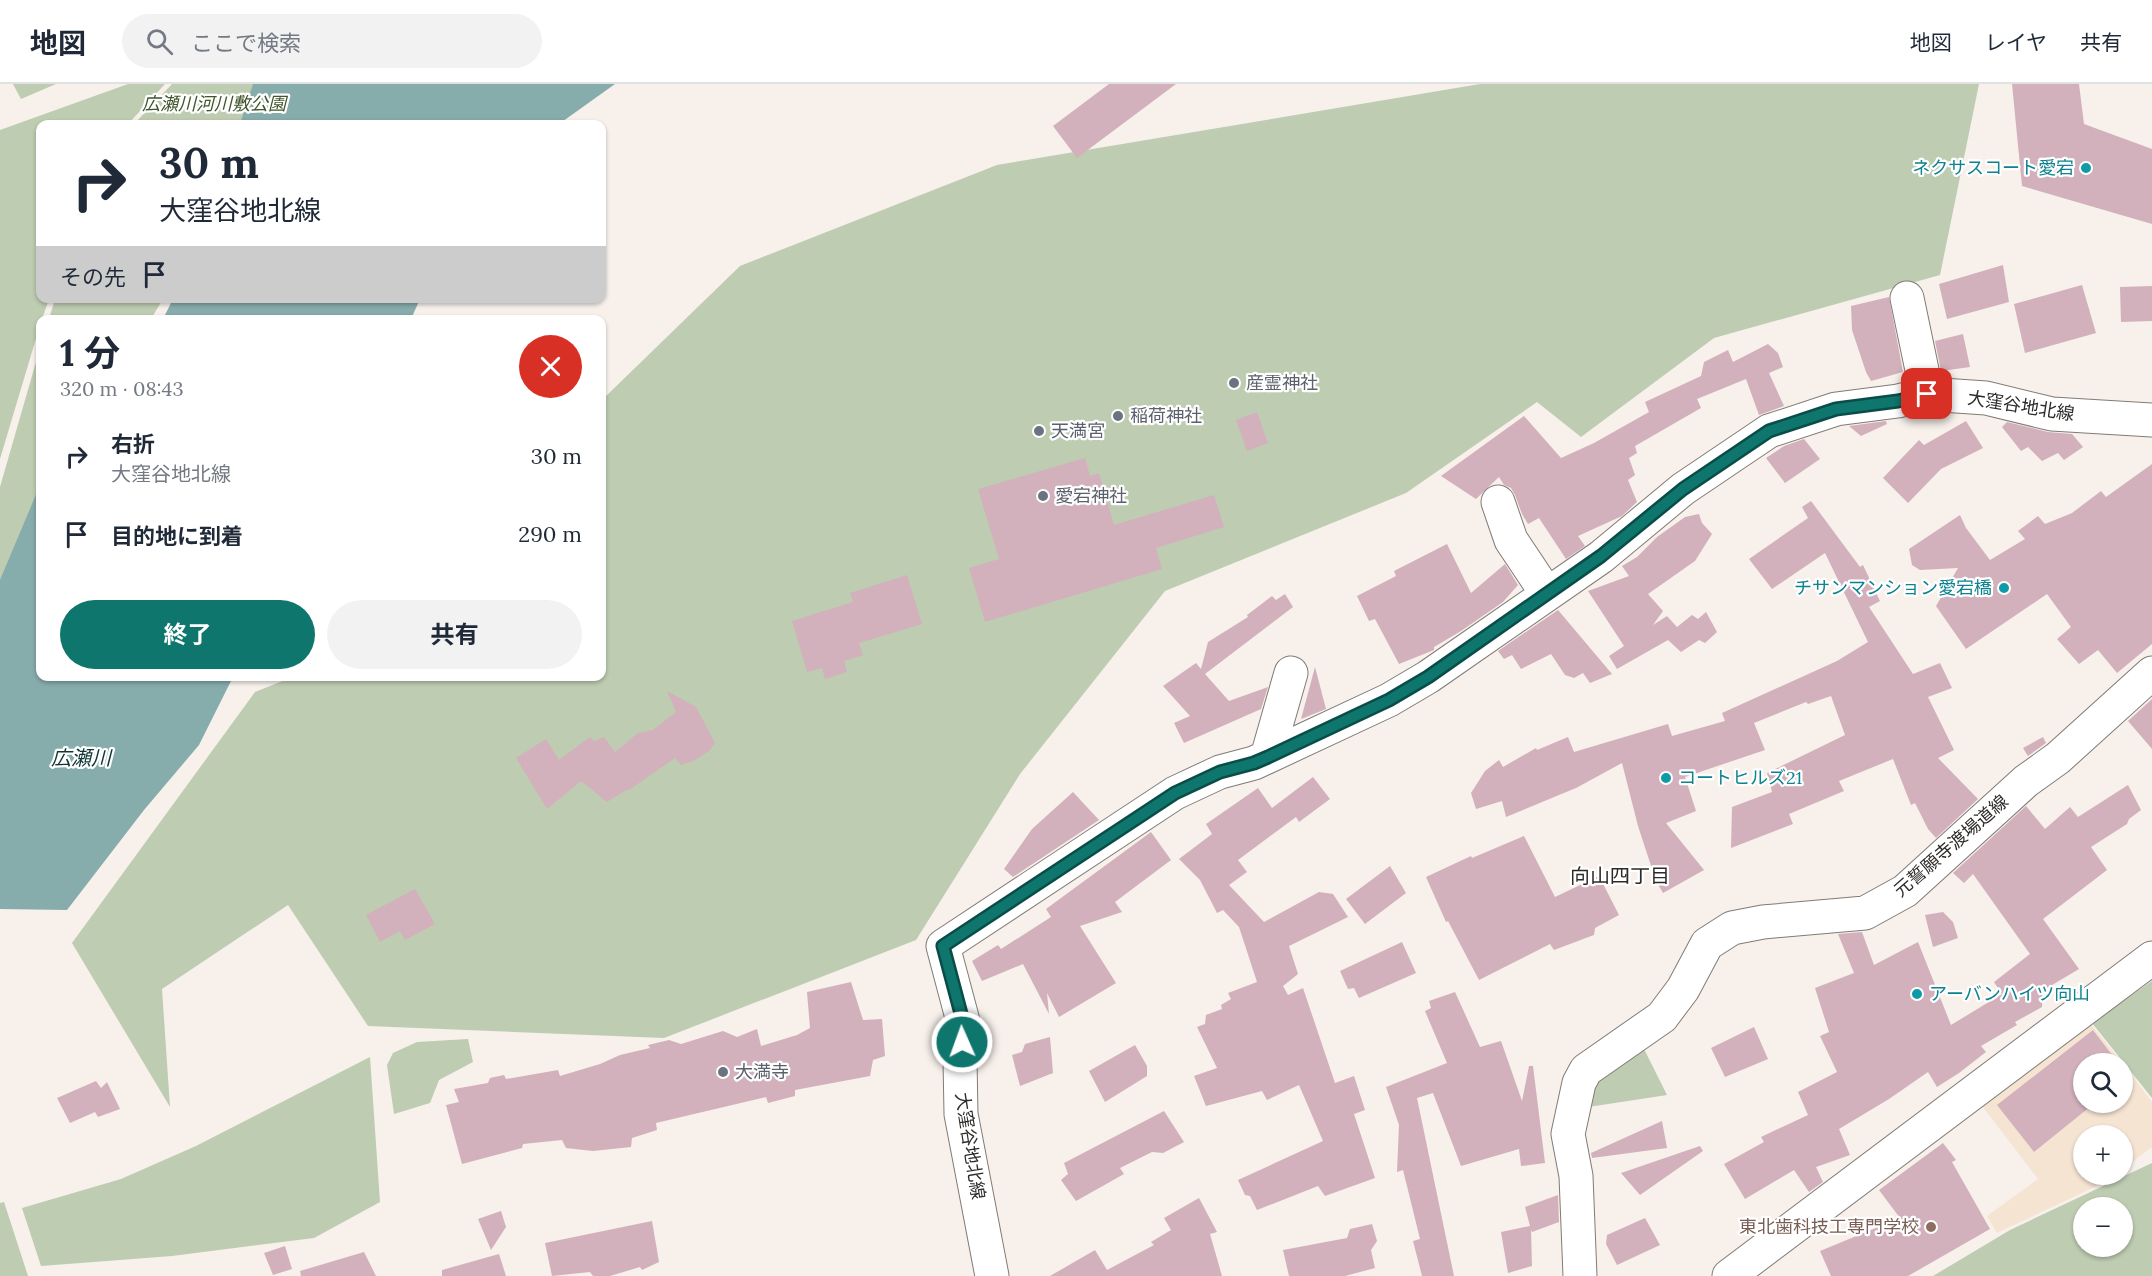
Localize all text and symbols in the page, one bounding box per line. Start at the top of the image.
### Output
search box [122,14,542,68]
text: 地図 [30,25,86,61]
icon: search [143,25,176,58]
text: ここで検索 [191,29,301,57]
text: 地図 [1910,29,1952,56]
text: レイヤ [1985,29,2047,56]
text: 共有 [2080,29,2122,56]
park label: 広瀬川河川敷公園 [142,92,289,115]
text: 30 m [159,136,259,190]
icon: right [60,144,138,222]
place label: ネクサスコート愛宕 [1912,156,2074,179]
marker: ネクサスコート愛宕 [2079,161,2093,175]
text: 大窪谷地北線 [159,193,321,227]
icon: arrive [138,258,171,291]
text: その先 [60,263,126,291]
text: 1 分 [60,330,120,376]
button: close [519,335,582,398]
pin [1901,368,1952,419]
place label: 産霊神社 [1246,371,1318,394]
text: 320 m · 08:43 [60,376,184,401]
marker: 産霊神社 [1227,376,1241,390]
icon: arrive [1910,377,1943,410]
street label: 大窪谷地北線 [1966,386,2076,425]
place label: 稲荷神社 [1130,404,1202,427]
marker: 稲荷神社 [1111,409,1125,423]
place label: 天満宮 [1051,419,1105,442]
marker: 天満宮 [1032,424,1046,438]
text: 右折 [111,430,155,458]
icon: right [60,440,93,473]
text: 30 m [531,442,582,470]
text: 大窪谷地北線 [111,461,231,486]
place label: 愛宕神社 [1055,484,1127,507]
marker: 愛宕神社 [1036,489,1050,503]
icon: arrive [60,518,93,551]
text: 290 m [518,520,582,548]
text: 目的地に到着 [111,522,243,550]
place label: チサンマンション愛宕橋 [1794,576,1992,599]
marker: チサンマンション愛宕橋 [1997,581,2011,595]
button: 終了 [60,600,315,669]
button: 共有 [327,600,582,669]
water label: 広瀬川 [51,745,113,770]
place label: コートヒルズ21 [1678,766,1802,789]
marker: コートヒルズ21 [1659,771,1673,785]
street label: 元誓願寺渡場道線 [1889,790,2013,902]
district label: 向山四丁目 [1570,863,1670,888]
place label: アーバンハイツ向山 [1929,982,2090,1005]
marker: アーバンハイツ向山 [1910,987,1924,1001]
position arrow [930,1010,994,1074]
map controls [2073,1053,2133,1257]
button: search [2073,1053,2133,1113]
place label: 大満寺 [735,1060,789,1083]
marker: 大満寺 [716,1065,730,1079]
street label: 大窪谷地北線 [951,1091,990,1201]
button: + [2073,1125,2133,1185]
button: − [2073,1197,2133,1257]
place label: 東北歯科技工専門学校 [1739,1215,1919,1238]
marker: 東北歯科技工専門学校 [1924,1220,1938,1234]

